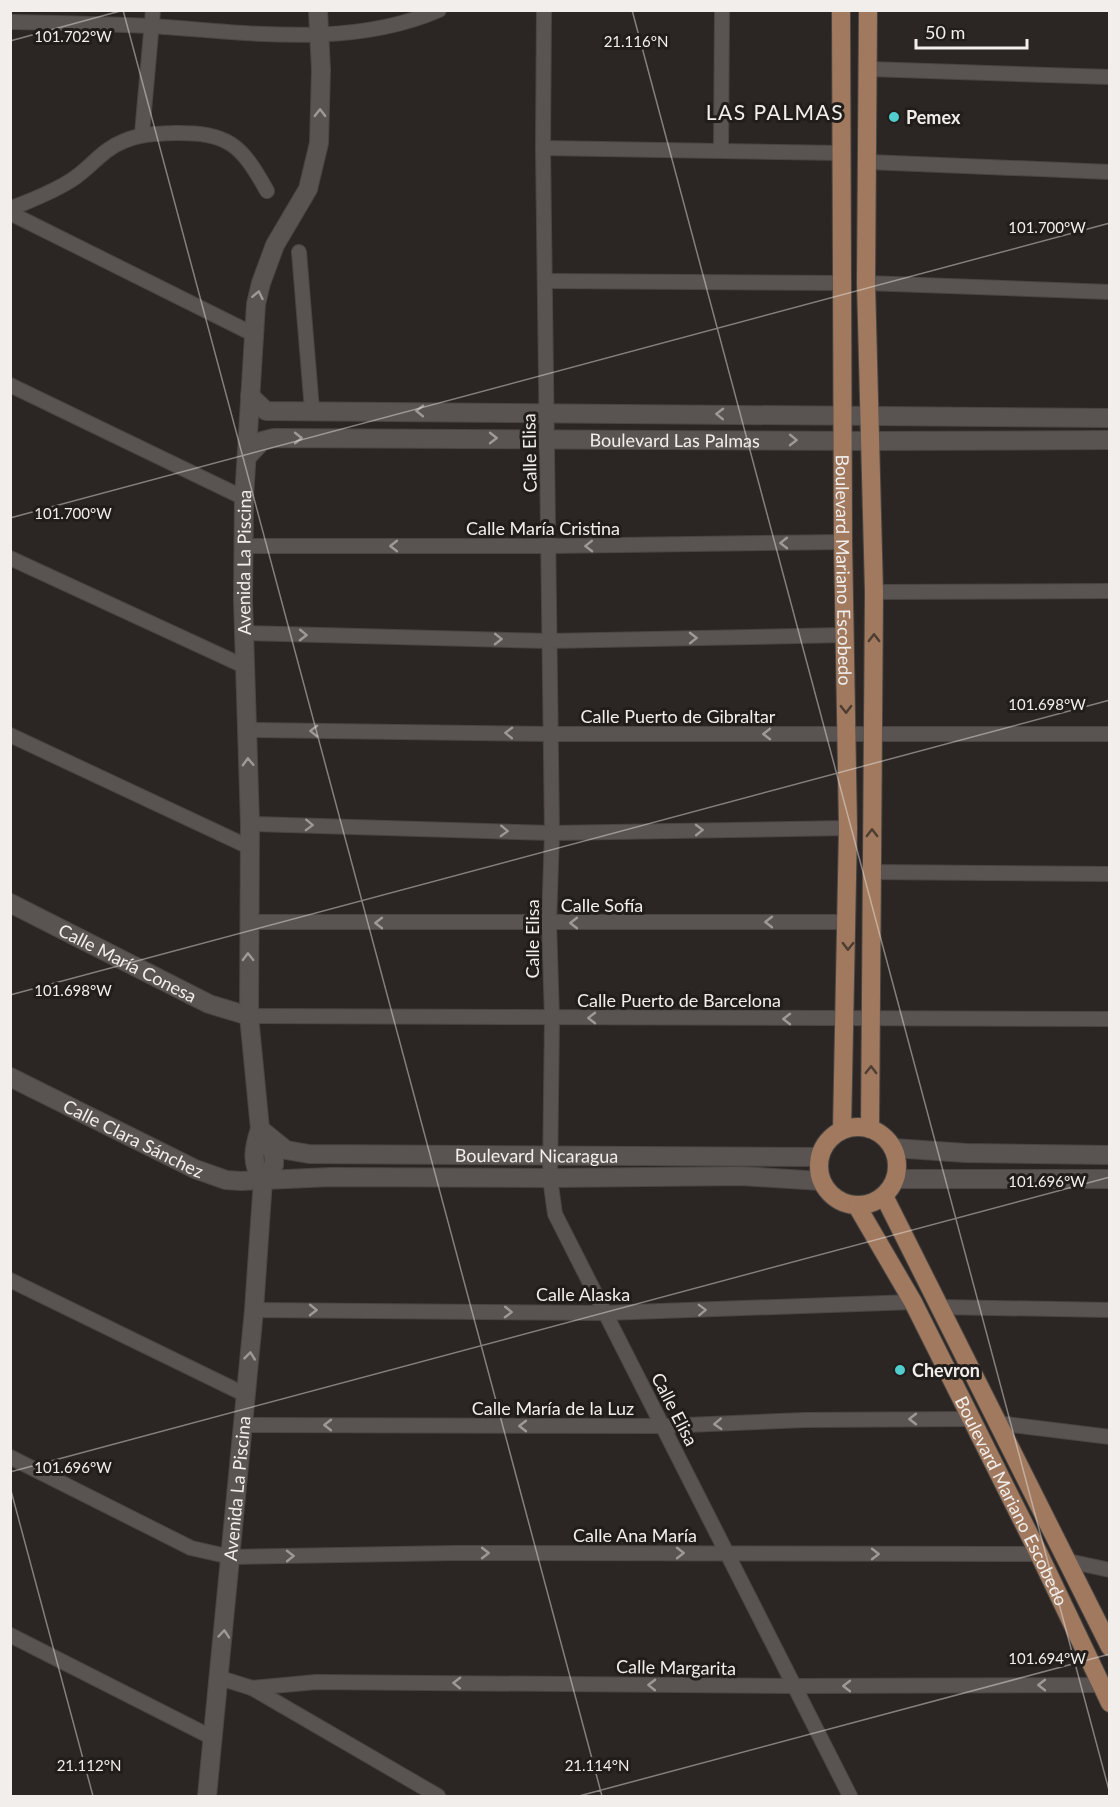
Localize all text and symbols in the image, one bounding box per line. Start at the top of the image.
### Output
scale bar [916,12,1027,50]
text: 50 m [925,21,965,43]
text: 101.702°W [34,27,112,45]
text: 21.116°N [604,32,668,50]
district label: LAS PALMAS [706,99,844,124]
place label: Pemex [906,106,961,128]
one-way arrow [314,109,327,118]
marker: Pemex [887,110,901,124]
text: 101.700°W [1008,218,1086,236]
one-way arrow [251,290,264,300]
one-way arrow [415,405,424,417]
one-way arrow [715,408,724,420]
street label: Calle Elisa [517,413,541,493]
street label: Boulevard Las Palmas [590,429,760,451]
one-way arrow [293,432,302,444]
one-way arrow [488,432,497,444]
one-way arrow [788,434,797,447]
street label: Boulevard Mariano Escobedo [832,454,857,686]
street label: Avenida La Piscina [232,489,256,636]
text: 101.700°W [34,504,112,522]
street label: Calle María Cristina [466,517,620,539]
one-way arrow [780,537,789,549]
one-way arrow [390,540,399,552]
one-way arrow [585,540,594,552]
one-way arrow [299,629,308,641]
one-way arrow [688,632,697,644]
one-way arrow [494,633,503,646]
one-way arrow [868,634,880,643]
text: 101.698°W [1008,695,1086,713]
street label: Calle Puerto de Gibraltar [581,705,776,727]
one-way arrow [839,705,852,714]
one-way arrow [309,725,318,737]
one-way arrow [504,727,513,739]
one-way arrow [762,728,771,740]
one-way arrow [242,758,255,767]
one-way arrow [304,819,313,832]
one-way arrow [694,824,703,837]
one-way arrow [499,825,508,838]
one-way arrow [866,829,879,838]
street label: Calle Sofía [561,894,643,916]
street label: Calle Elisa [521,899,543,979]
one-way arrow [764,916,773,928]
one-way arrow [374,917,383,929]
one-way arrow [569,917,578,929]
street label: Calle María Conesa [55,919,200,1007]
one-way arrow [841,942,854,951]
one-way arrow [242,953,254,962]
text: 101.698°W [34,981,112,999]
street label: Calle Puerto de Barcelona [577,989,781,1011]
one-way arrow [588,1012,597,1024]
one-way arrow [783,1013,792,1025]
one-way arrow [865,1066,877,1075]
street label: Calle Clara Sánchez [60,1094,206,1182]
street label: Boulevard Nicaragua [455,1144,618,1167]
text: 101.696°W [1008,1172,1086,1190]
street label: Calle Alaska [536,1283,630,1305]
one-way arrow [308,1304,317,1317]
one-way arrow [698,1304,707,1316]
one-way arrow [503,1306,512,1319]
one-way arrow [243,1351,255,1361]
place label: Chevron [912,1359,980,1381]
marker: Chevron [893,1363,907,1377]
street label: Calle Elisa [647,1369,703,1449]
street label: Boulevard Mariano Escobedo [951,1392,1073,1609]
street label: Calle María de la Luz [472,1397,634,1419]
one-way arrow [908,1413,917,1425]
street label: Avenida La Piscina [219,1415,255,1562]
one-way arrow [713,1417,722,1430]
one-way arrow [323,1419,332,1431]
one-way arrow [518,1420,527,1432]
text: 101.696°W [34,1458,112,1476]
street label: Calle Ana María [573,1524,697,1546]
one-way arrow [480,1547,489,1559]
one-way arrow [675,1547,684,1559]
one-way arrow [870,1548,879,1560]
one-way arrow [285,1550,294,1562]
one-way arrow [217,1629,230,1638]
text: 101.694°W [1008,1649,1086,1667]
street label: Calle Margarita [616,1655,736,1679]
one-way arrow [452,1677,461,1689]
one-way arrow [647,1679,656,1691]
one-way arrow [1037,1679,1046,1691]
one-way arrow [842,1680,851,1692]
text: 21.112°N [57,1756,121,1774]
text: 21.114°N [565,1756,629,1774]

